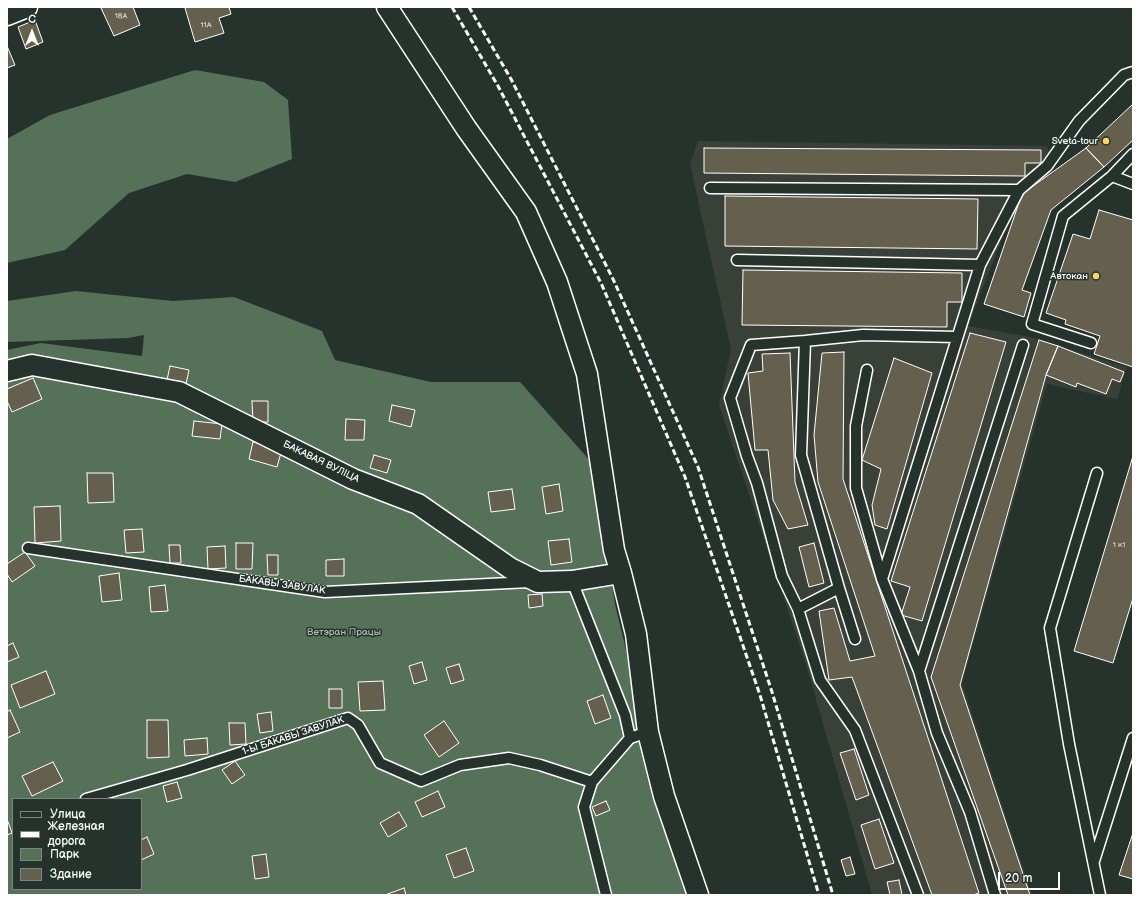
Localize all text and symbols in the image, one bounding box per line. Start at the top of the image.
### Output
house number: 18А [115,11,127,21]
north arrow [12,12,52,52]
text: С [28,13,36,26]
house number: 11А [200,20,212,30]
place label: Sveta-tour [1052,135,1098,147]
marker: Sveta-tour [1101,136,1111,146]
place label: Автокан [1050,270,1088,282]
marker: Автокан [1091,271,1101,281]
street label: БАКАВАЯ ВУЛІЦА [281,438,361,486]
house number: 1 к1 [1113,540,1125,550]
street label: БАКАВЫ ЗАВУЛАК [238,573,326,597]
park label: Ветэран Працы [307,626,381,638]
street label: 1-Ы БАКАВЫ ЗАВУЛАК [241,714,345,758]
legend [12,798,142,890]
text: Улица [50,807,86,822]
text: Железная дорога [48,819,105,849]
text: Парк [50,847,79,862]
scale bar [1000,864,1062,890]
text: Здание [50,867,92,882]
text: 20 m [1005,871,1032,886]

